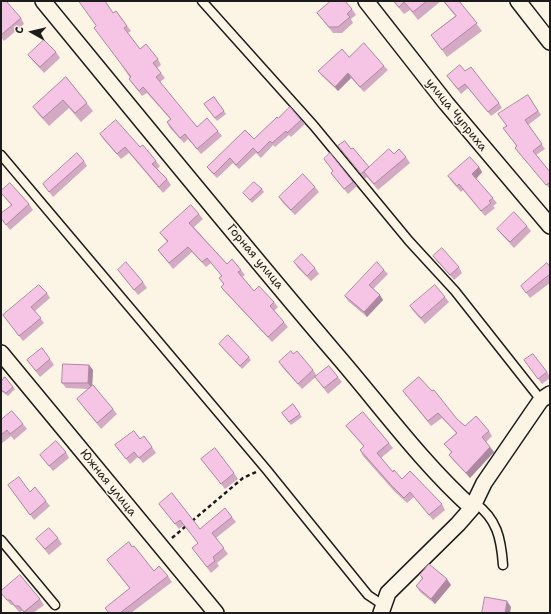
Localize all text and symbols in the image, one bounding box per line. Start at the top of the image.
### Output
north arrow [12,12,52,52]
text: С [12,26,28,35]
street label: улица Чуприха [422,76,490,154]
street label: Горная улица [224,222,286,292]
street label: Южная улица [77,447,139,519]

